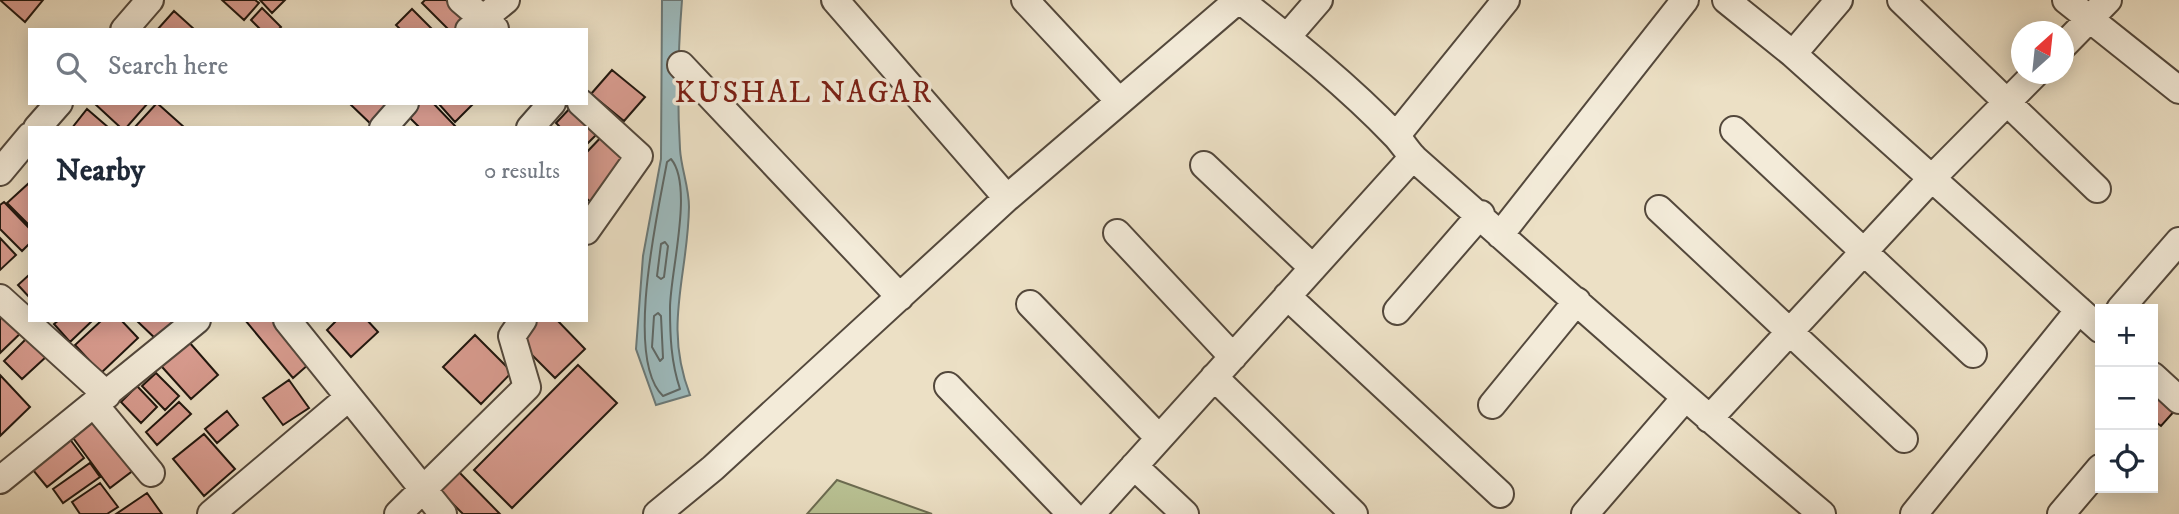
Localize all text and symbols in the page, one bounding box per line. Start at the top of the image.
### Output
north arrow [2011,21,2074,84]
search box [28,28,588,105]
icon: search [52,48,90,86]
text: Search here [108,50,228,83]
district label: KUSHAL NAGAR [675,75,933,112]
text: Nearby [56,153,145,190]
text: 0 results [484,157,560,186]
map controls [2095,304,2158,493]
button: + [2095,304,2158,367]
button: − [2095,367,2158,430]
button: locate [2095,430,2158,493]

